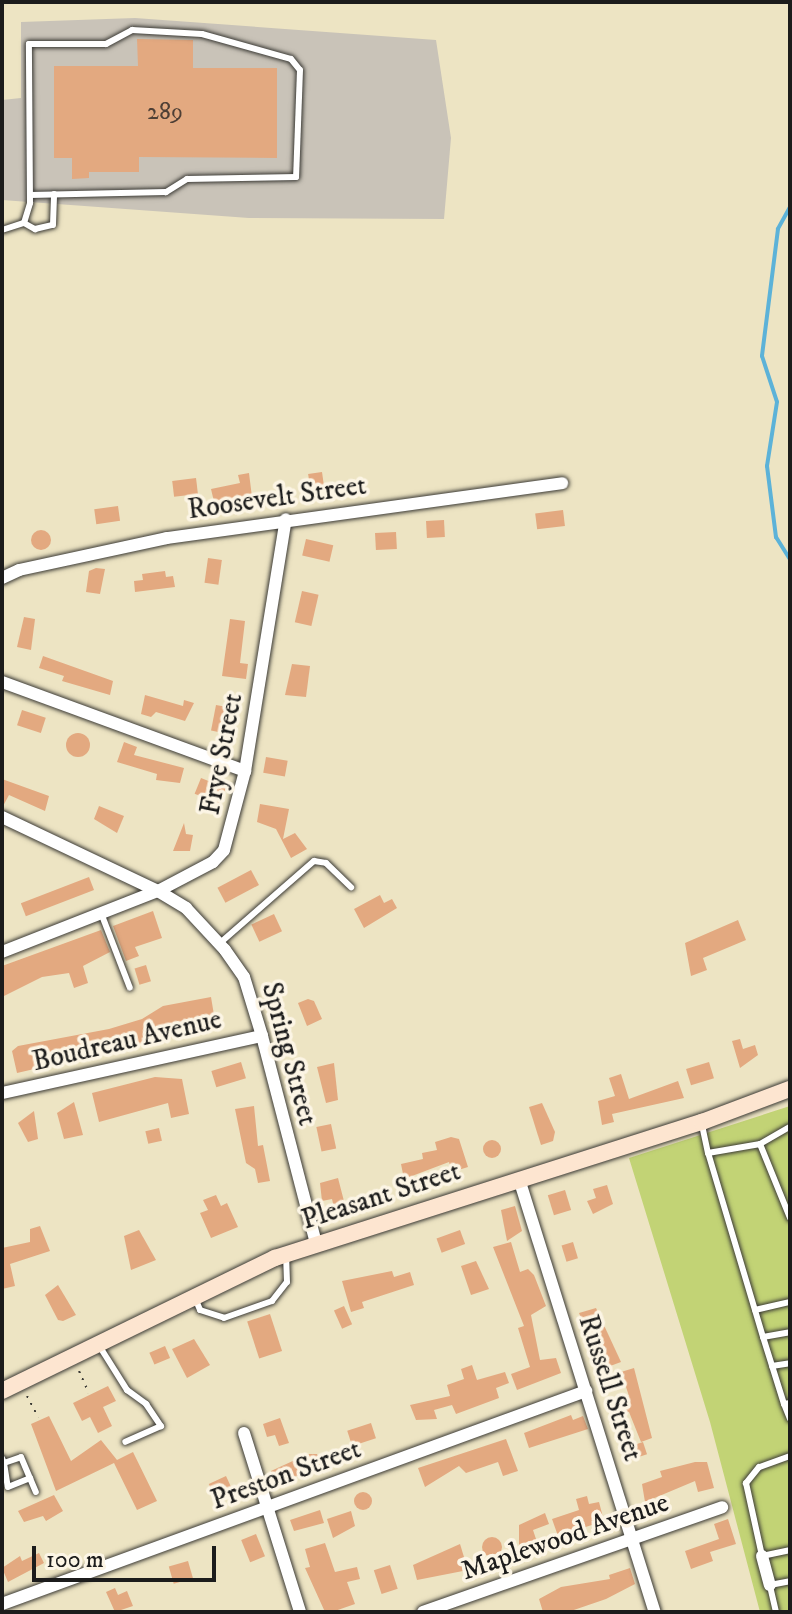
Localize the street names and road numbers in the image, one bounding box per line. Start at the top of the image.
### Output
street label: Roosevelt Street [186,469,368,527]
street label: Frye Street [194,690,250,818]
street label: Spring Street [254,979,324,1129]
street label: Boudreau Avenue [29,1003,225,1079]
street label: Pleasant Street [297,1155,465,1237]
street label: Russell Street [571,1311,649,1465]
street label: Preston Street [206,1432,366,1518]
street label: Maplewood Avenue [457,1486,673,1588]

